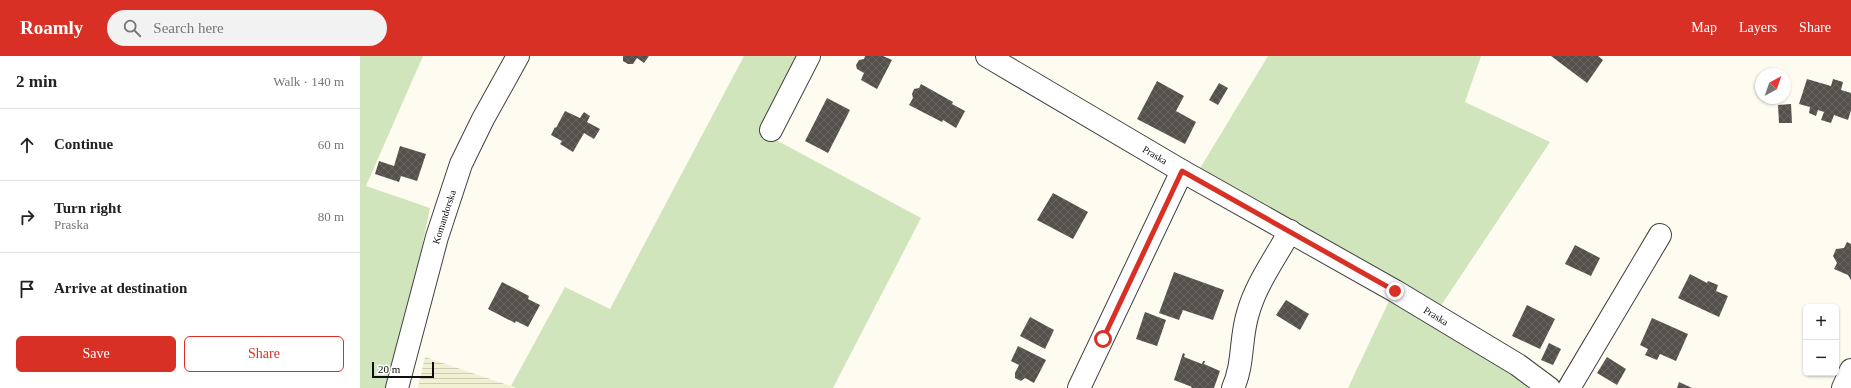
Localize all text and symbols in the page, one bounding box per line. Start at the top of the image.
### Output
search box [107,10,387,46]
text: Roamly [20,17,83,38]
icon: search [121,17,143,39]
text: Search here [153,20,224,36]
text: Map [1691,20,1717,35]
text: Layers [1739,20,1777,35]
text: Share [1799,20,1831,35]
north arrow [1755,68,1791,104]
text: 2 min [16,72,57,91]
text: Walk · 140 m [273,74,344,89]
icon: ahead [16,134,38,156]
text: Continue [54,136,113,152]
text: 60 m [318,137,344,152]
street label: Praska [1141,143,1170,167]
street label: Komandorska [430,188,458,245]
text: Turn right [54,200,121,216]
icon: right [16,206,38,228]
text: 80 m [318,209,344,224]
text: Praska [54,217,89,232]
icon: arrive [16,278,38,300]
text: Arrive at destination [54,280,187,296]
route end [1386,282,1404,300]
street label: Praska [1422,304,1451,328]
map controls [1803,304,1839,376]
button: + [1803,304,1839,340]
route start [1094,330,1112,348]
button: Save [16,336,176,372]
button: Share [184,336,344,372]
button: − [1803,340,1839,376]
scale bar [372,360,434,379]
text: 20 m [378,363,400,375]

